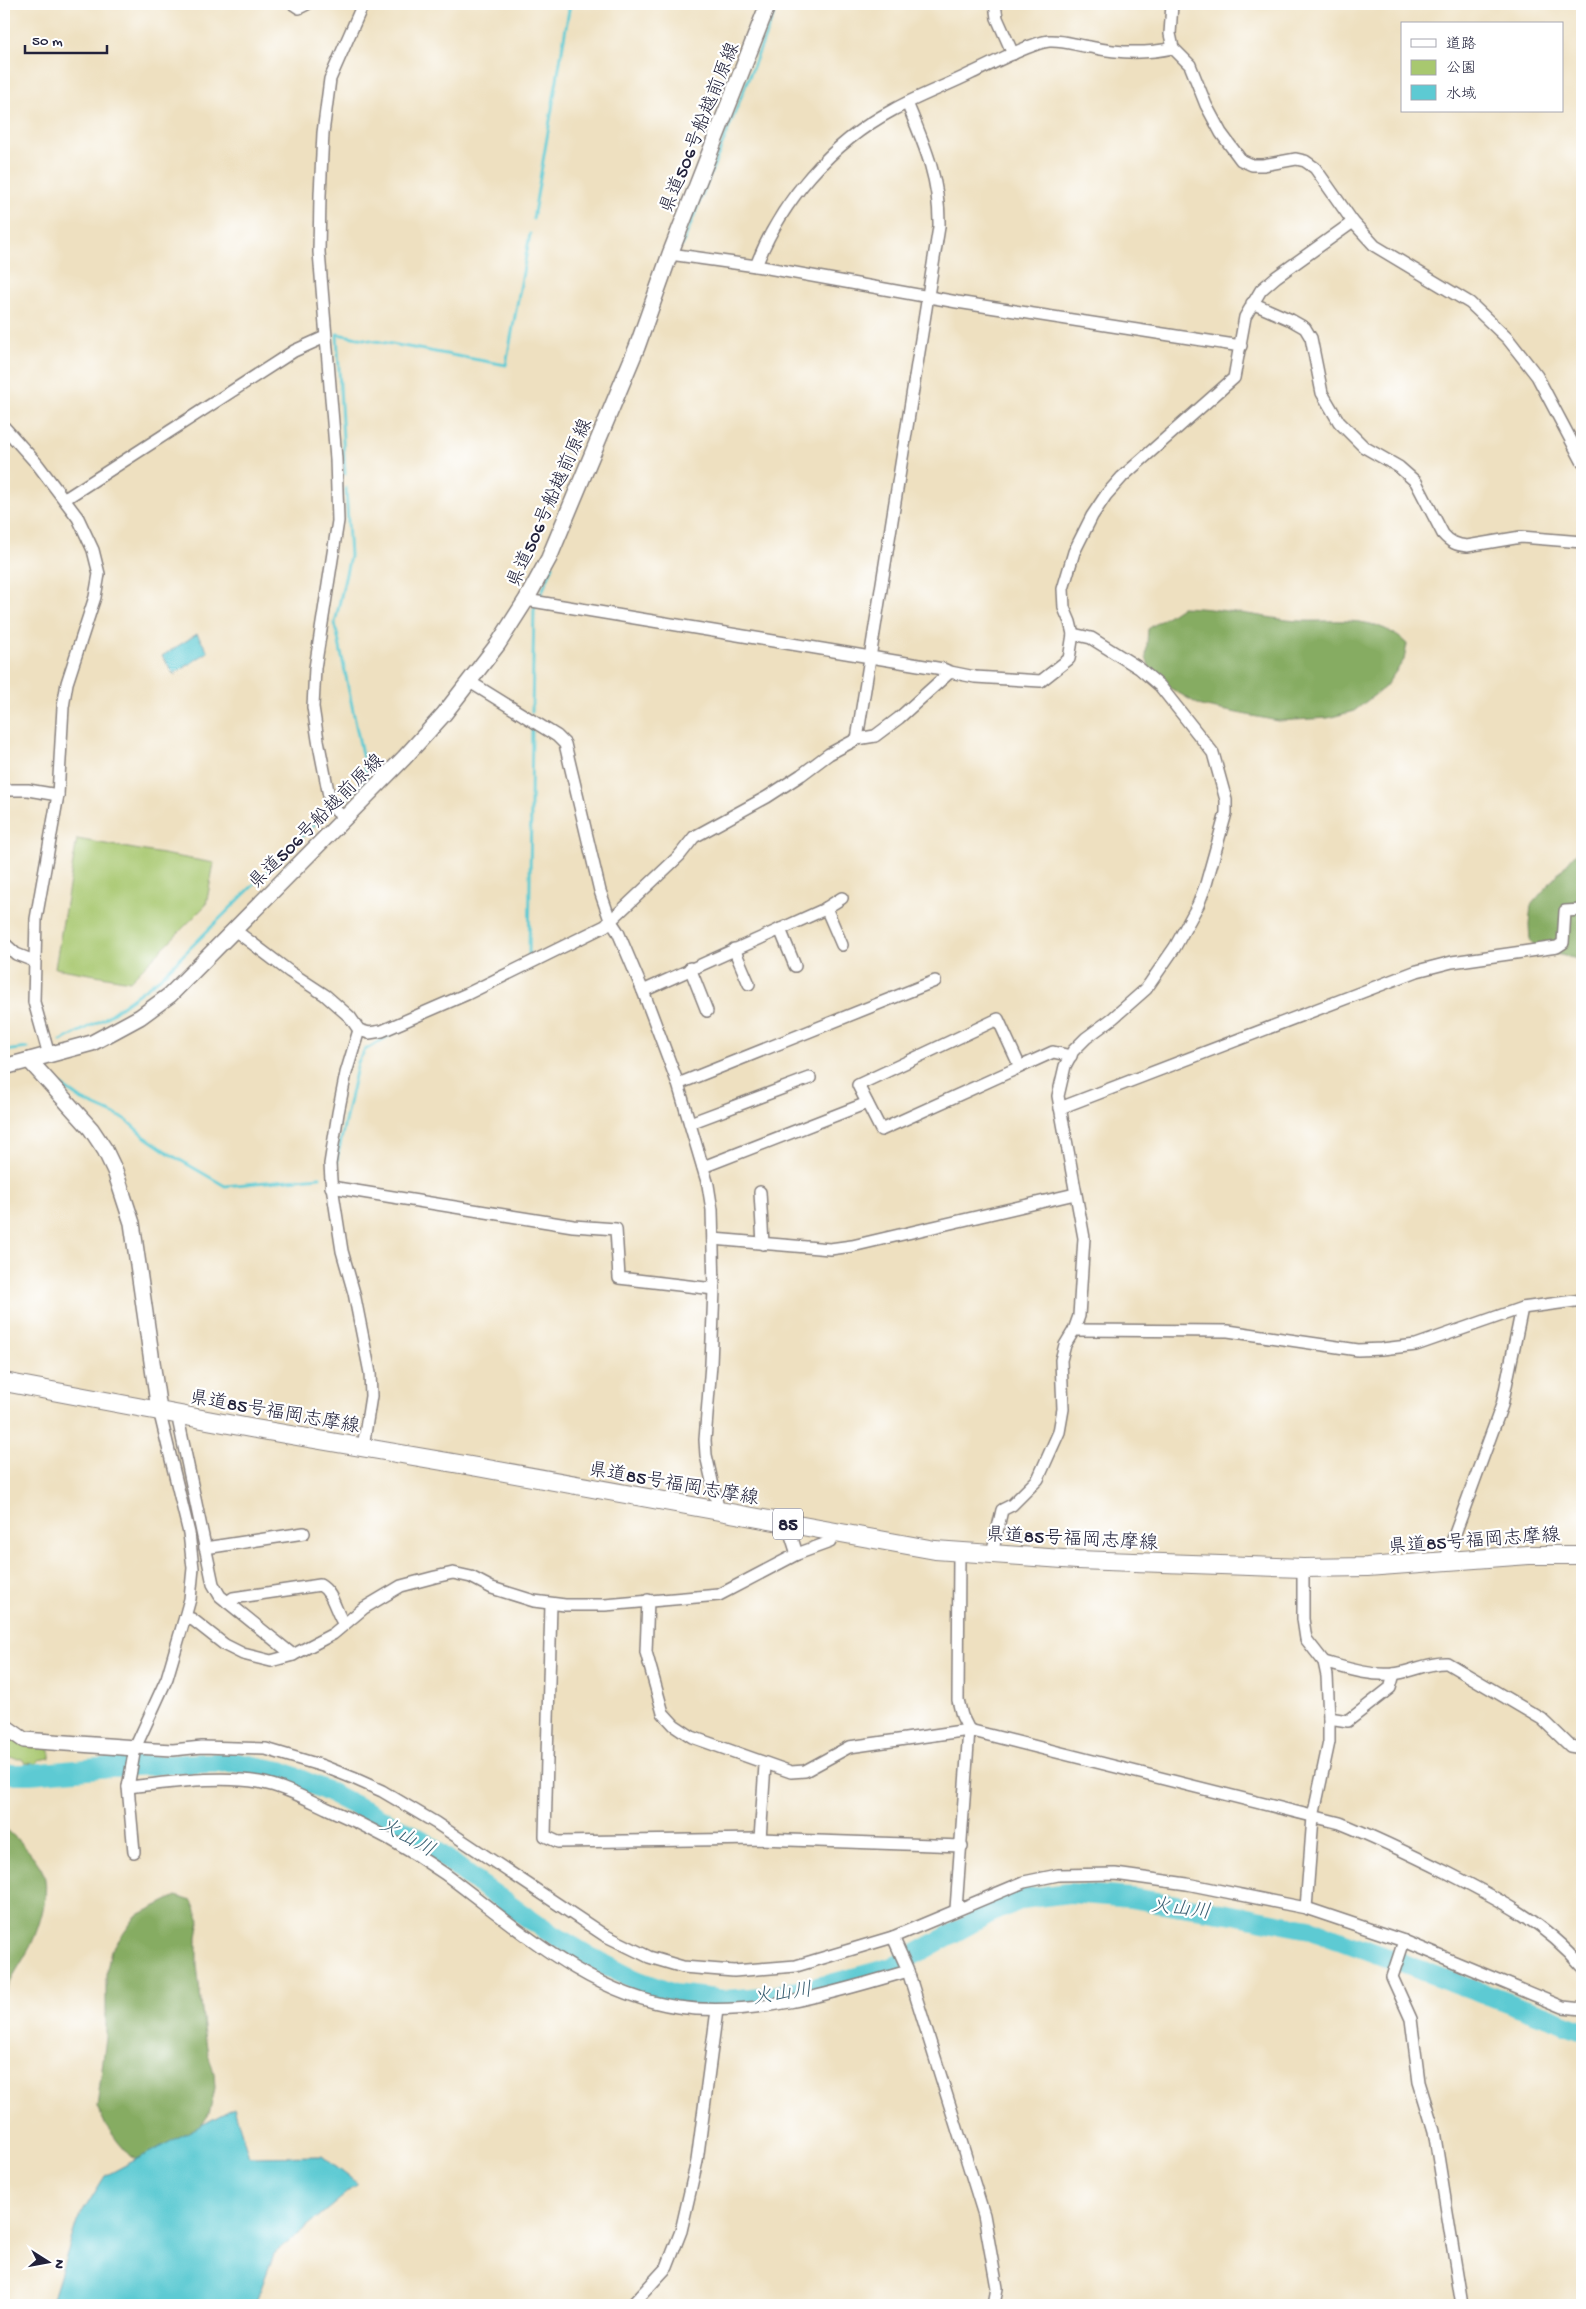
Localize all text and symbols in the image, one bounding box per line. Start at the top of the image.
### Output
scale bar [25,22,108,54]
legend [1401,22,1564,112]
text: 50 m [32,33,63,51]
text: 道路 [1446,36,1476,54]
street label: 県道506号船越前原線 [655,39,746,217]
text: 公園 [1446,60,1476,78]
text: 水域 [1446,85,1476,104]
street label: 県道506号船越前原線 [503,415,599,591]
street label: 県道506号船越前原線 [244,749,390,895]
street label: 県道85号福岡志摩線 [188,1386,361,1440]
street label: 県道85号福岡志摩線 [587,1458,760,1512]
road number: 85 [773,1508,803,1540]
street label: 県道85号福岡志摩線 [985,1524,1159,1556]
street label: 県道85号福岡志摩線 [1387,1524,1561,1560]
water label: 火山川 [374,1814,439,1864]
water label: 火山川 [1149,1894,1212,1926]
water label: 火山川 [751,1979,814,2011]
north arrow [22,2236,72,2286]
text: N [49,2258,68,2270]

